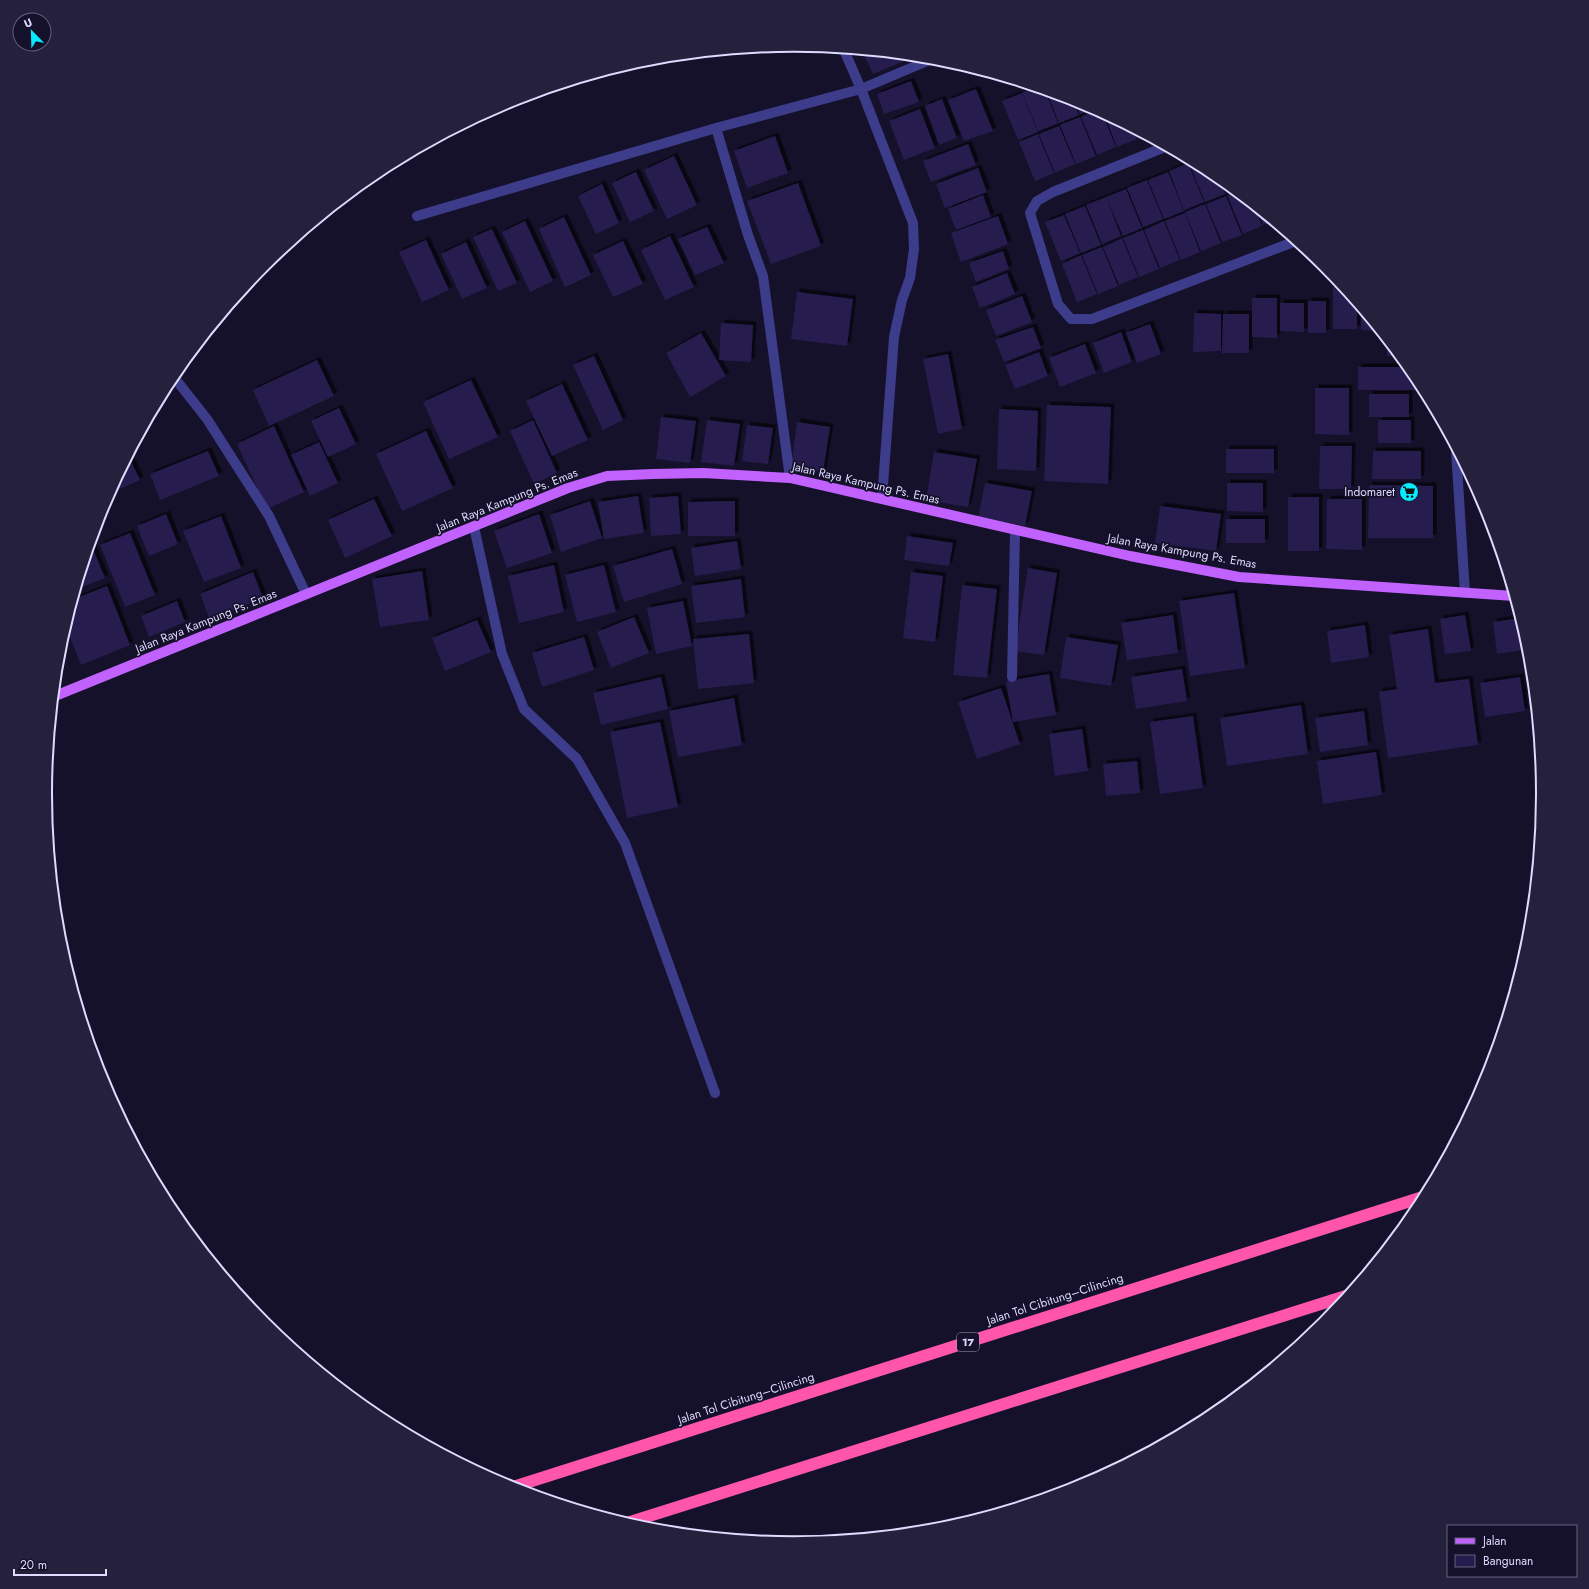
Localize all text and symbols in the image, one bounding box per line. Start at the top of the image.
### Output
north arrow [12,12,52,52]
text: U [21,14,35,32]
street label: Jalan Raya Kampung Ps. Emas [789,457,942,509]
street label: Jalan Raya Kampung Ps. Emas [432,463,580,537]
supermarket icon: Indomaret [1398,481,1420,503]
place label: Indomaret [1344,483,1395,501]
street label: Jalan Raya Kampung Ps. Emas [1104,529,1258,573]
street label: Jalan Raya Kampung Ps. Emas [131,584,279,658]
street label: Jalan Tol Cibitung–Cilincing [983,1268,1125,1330]
road number: 17 [957,1333,979,1351]
street label: Jalan Tol Cibitung–Cilincing [674,1367,816,1429]
legend [1447,1525,1577,1577]
text: Jalan [1481,1532,1506,1550]
scale bar [14,1551,106,1577]
text: Bangunan [1483,1552,1533,1570]
text: 20 m [20,1556,47,1574]

